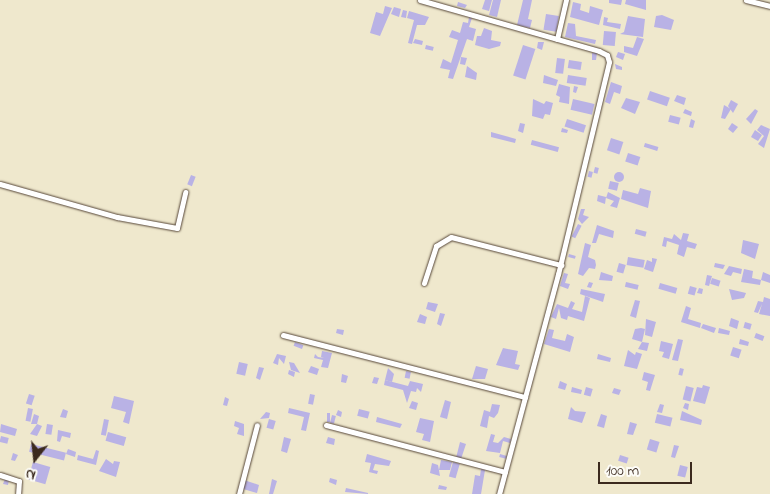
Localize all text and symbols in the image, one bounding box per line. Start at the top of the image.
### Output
north arrow [10,434,60,484]
scale bar [600,452,694,484]
text: 100 m [606,460,639,482]
text: N [23,463,38,485]

